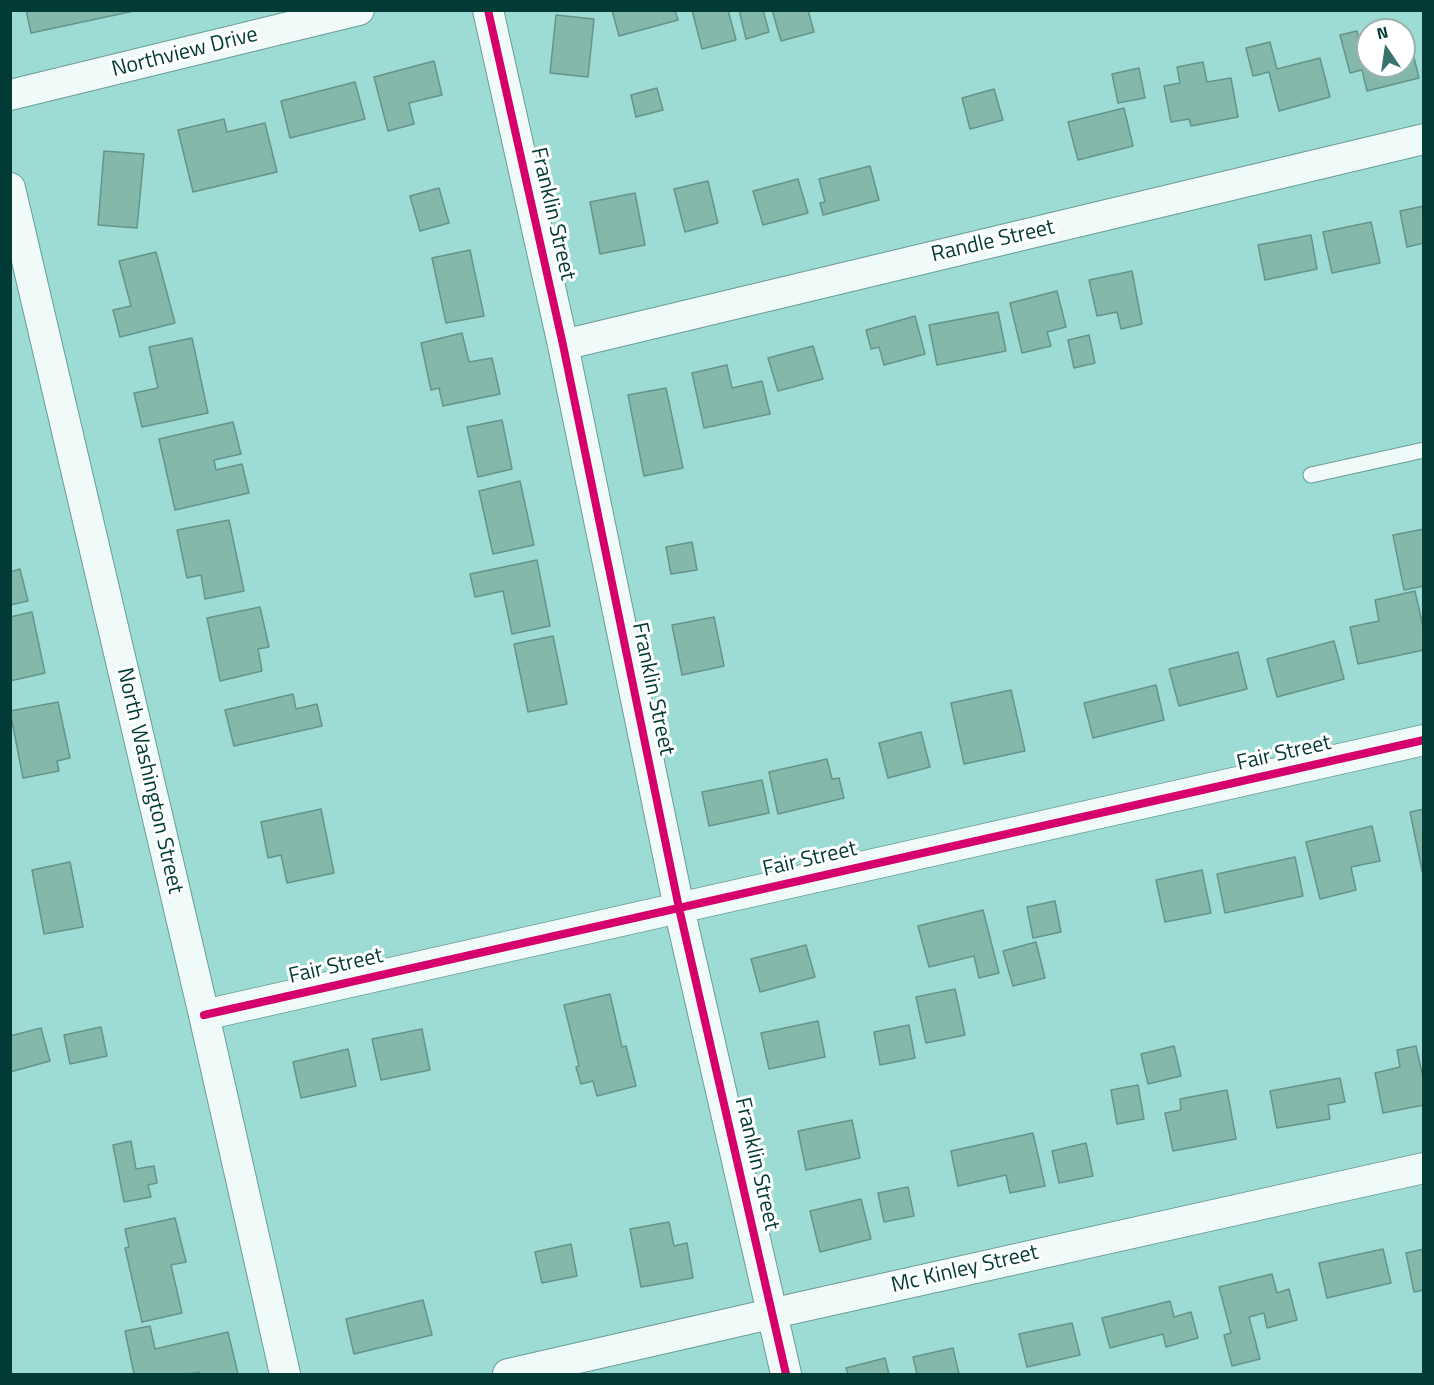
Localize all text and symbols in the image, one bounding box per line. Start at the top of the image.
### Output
north arrow [1356,18,1416,78]
text: N [1374,19,1391,45]
street label: Northview Drive [109,22,261,84]
street label: Franklin Street [524,145,580,283]
street label: Randle Street [929,215,1057,269]
street label: Franklin Street [625,620,679,758]
street label: North Washington Street [110,665,188,897]
street label: Fair Street [1234,730,1334,778]
street label: Fair Street [760,836,860,884]
street label: Fair Street [286,943,386,991]
street label: Franklin Street [728,1095,784,1233]
street label: Mc Kinley Street [889,1240,1041,1300]

